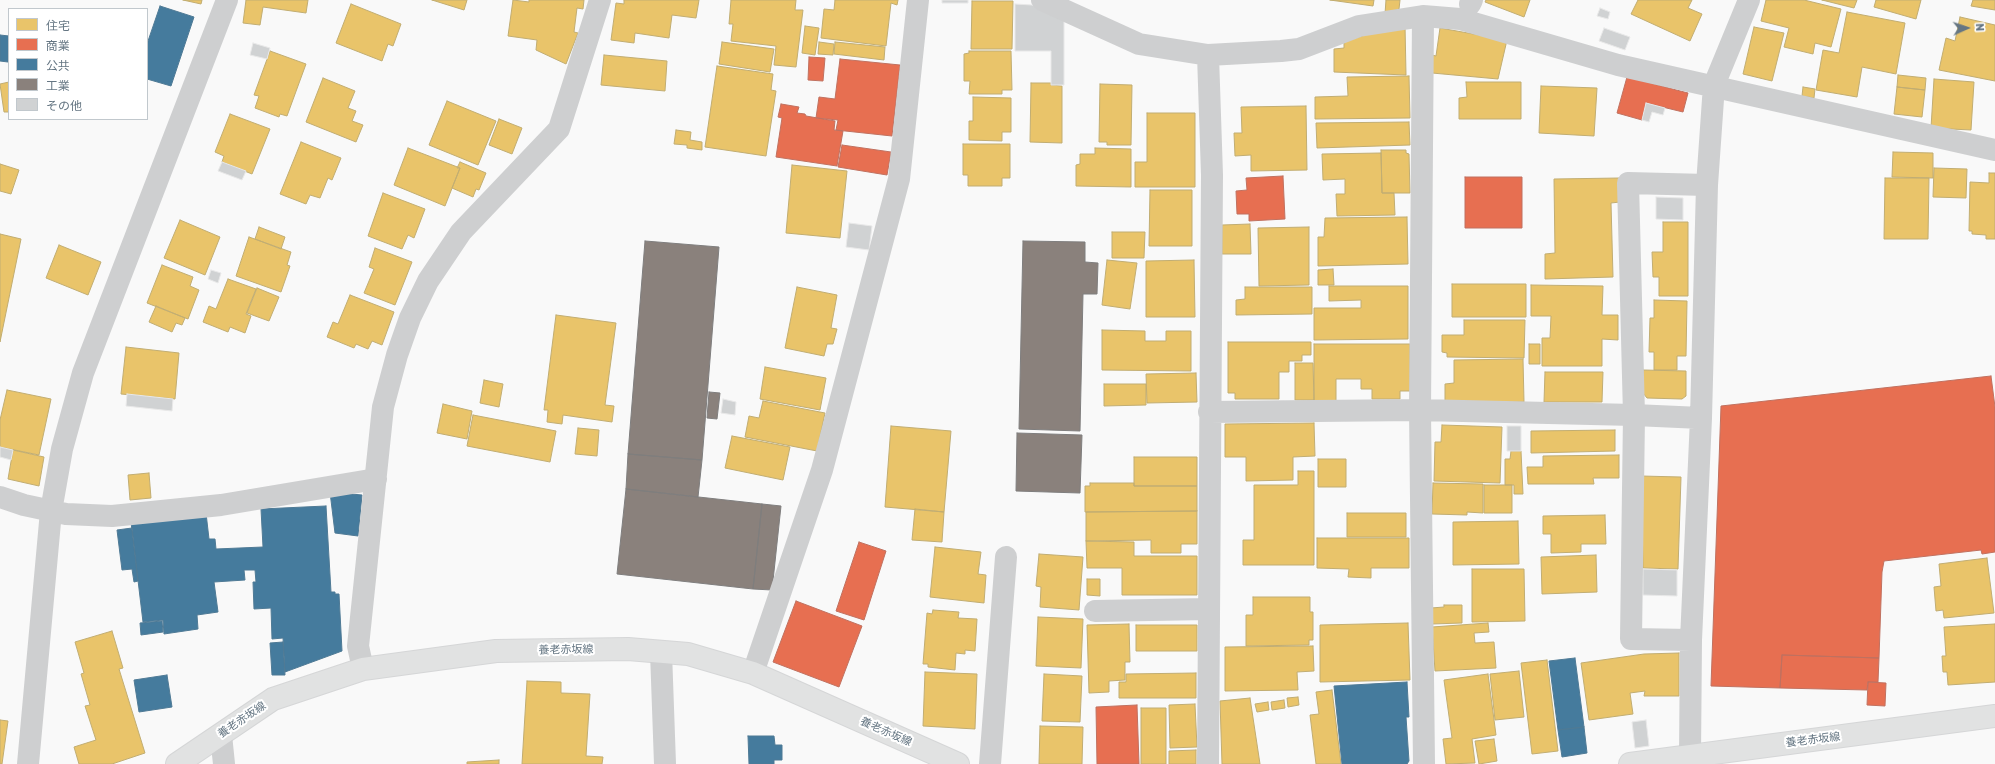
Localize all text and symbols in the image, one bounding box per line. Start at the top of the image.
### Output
legend [8,8,148,120]
north arrow [1947,8,1987,48]
text: 住宅 [46,19,70,33]
text: N [1973,23,1986,32]
text: 商業 [46,39,70,53]
text: 公共 [46,59,70,73]
text: 工業 [46,79,70,93]
text: その他 [46,99,82,113]
street label: 養老赤坂線 [538,643,594,657]
street label: 養老赤坂線 [216,699,268,741]
street label: 養老赤坂線 [858,715,914,749]
street label: 養老赤坂線 [1785,730,1841,750]

